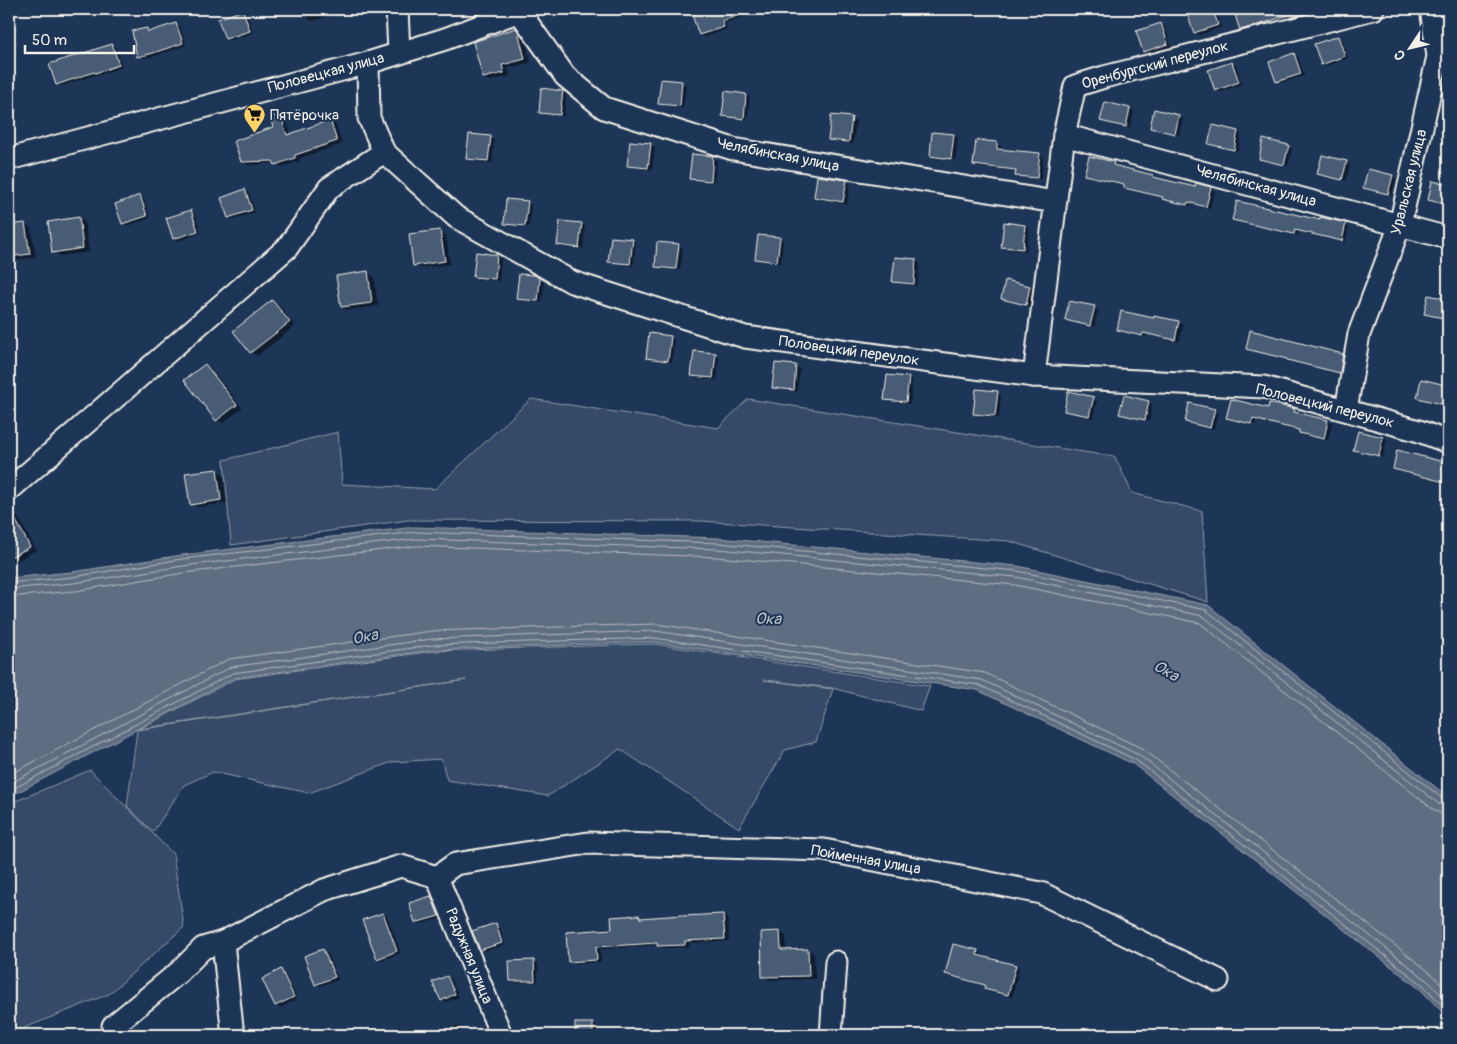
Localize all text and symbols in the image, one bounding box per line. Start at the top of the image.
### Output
scale bar [25,22,134,54]
north arrow [1384,22,1434,72]
text: 50 m [32,31,67,50]
street label: Оренбургский переулок [1080,36,1231,94]
text: С [1390,46,1409,64]
street label: Половецкая улица [266,48,386,98]
supermarket icon: Пятёрочка [242,103,266,134]
place label: Пятёрочка [270,106,339,125]
street label: Уральская улица [1387,127,1431,237]
street label: Челябинская улица [715,134,841,176]
street label: Челябинская улица [1194,161,1318,211]
street label: Половецкий переулок [778,332,921,370]
street label: Половецкий переулок [1254,380,1396,432]
water label: Ока [755,609,783,629]
water label: Ока [350,624,381,649]
water label: Ока [1150,656,1184,687]
street label: Пойменная улица [810,841,922,879]
street label: Радужная улица [441,905,497,1007]

